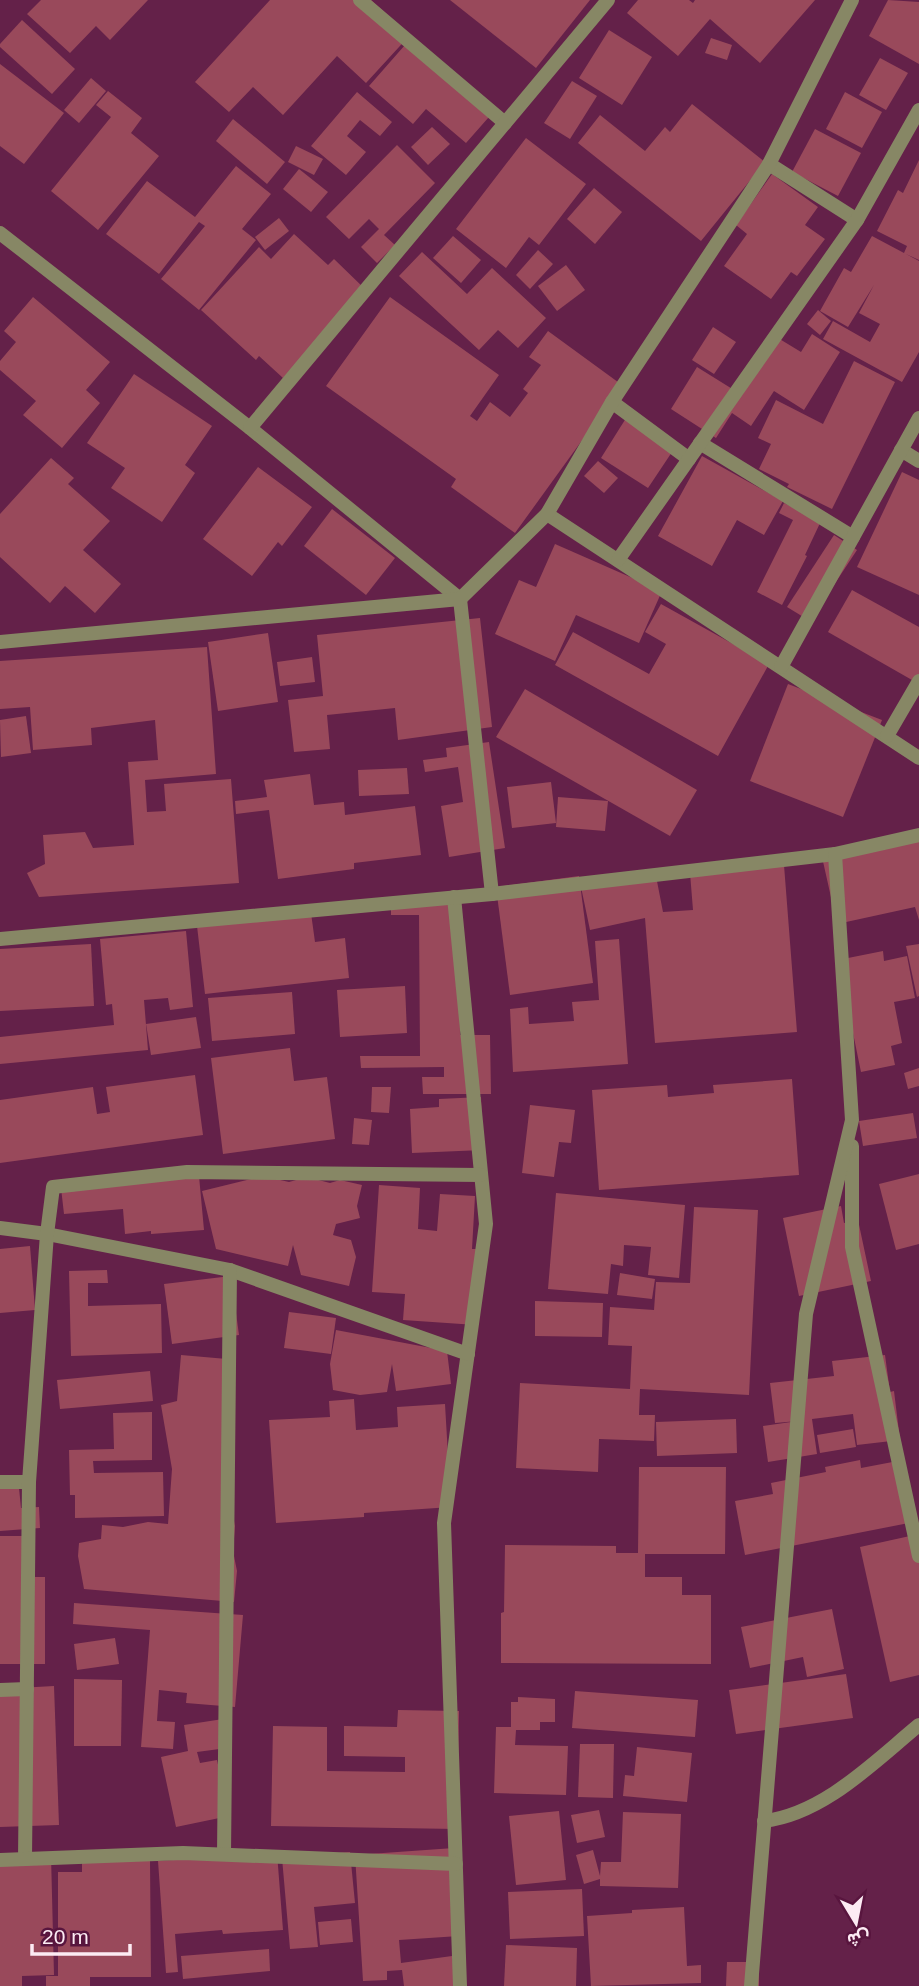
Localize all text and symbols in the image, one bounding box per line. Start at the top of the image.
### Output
north arrow [821,1888,891,1958]
scale bar [32,1912,130,1956]
text: 20 m [42,1925,89,1948]
text: ش [845,1926,872,1952]

